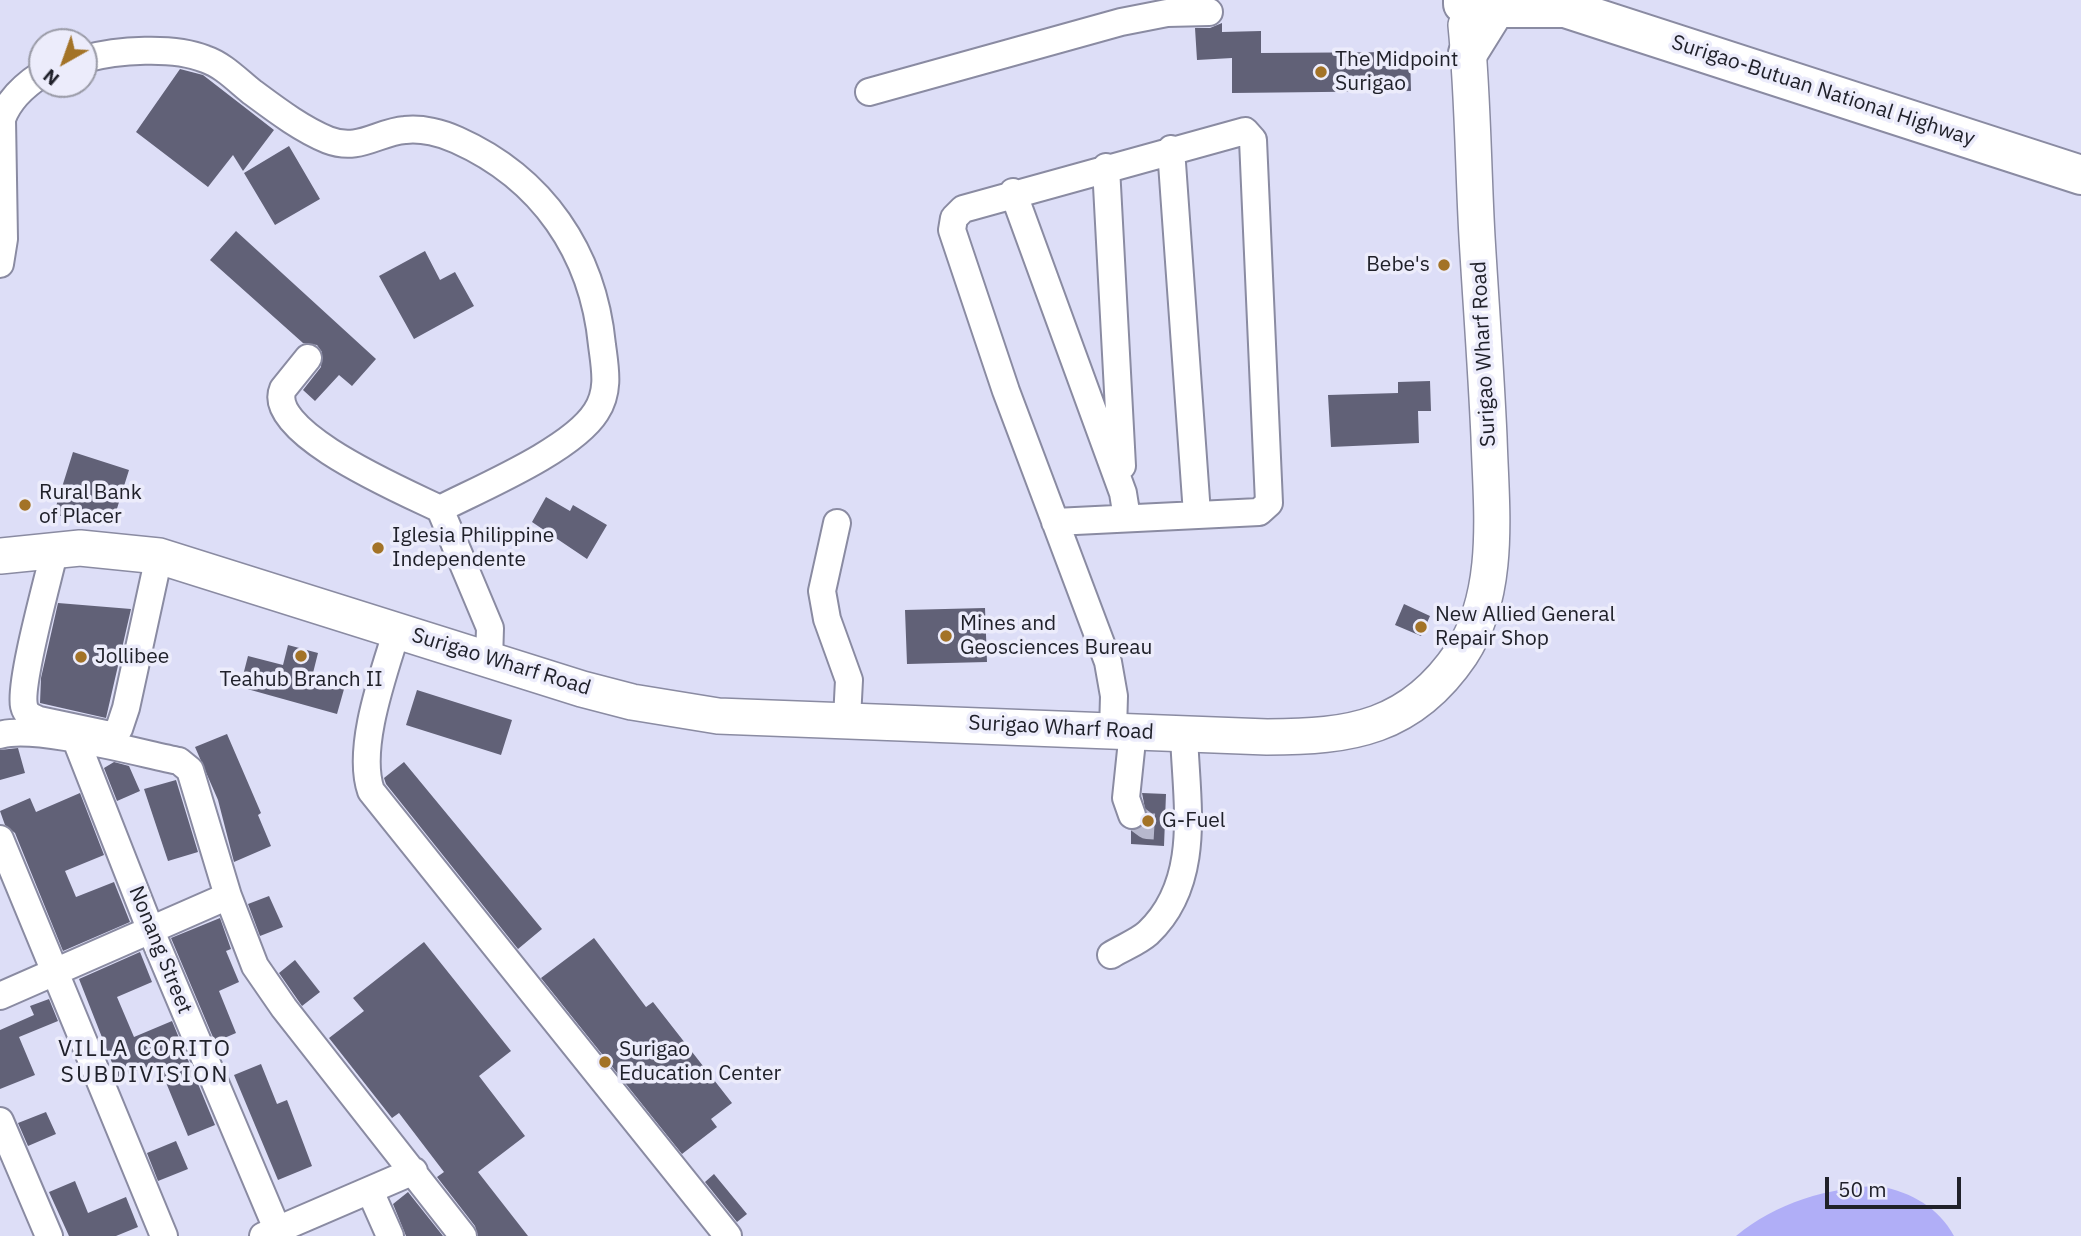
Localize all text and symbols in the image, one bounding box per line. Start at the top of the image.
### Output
north arrow [28,28,98,98]
street label: Surigao-Butuan National Highway [1668,30,1978,152]
place label: The Midpoint Surigao [1335,47,1458,97]
text: N [38,64,64,91]
marker: The Midpoint Surigao [1313,64,1329,80]
place label: Bebe's [1366,252,1430,278]
marker: Bebe's [1436,257,1452,273]
street label: Surigao Wharf Road [1467,261,1501,447]
place label: Rural Bank of Placer [39,480,142,530]
marker: Rural Bank of Placer [17,497,33,513]
place label: Iglesia Philippine Independente [392,523,554,573]
marker: Iglesia Philippine Independente [370,540,386,556]
place label: New Allied General Repair Shop [1435,602,1615,652]
place label: Mines and Geosciences Bureau [960,611,1152,661]
marker: New Allied General Repair Shop [1413,619,1429,635]
street label: Surigao Wharf Road [409,623,593,701]
marker: Mines and Geosciences Bureau [938,628,954,644]
place label: Jollibee [95,644,169,670]
marker: Teahub Branch II [293,648,309,664]
marker: Jollibee [73,649,89,665]
place label: Teahub Branch II [219,667,383,693]
street label: Surigao Wharf Road [968,711,1154,745]
place label: G-Fuel [1162,808,1226,834]
marker: G-Fuel [1140,813,1156,829]
street label: Nonang Street [123,883,197,1017]
district label: VILLA CORITO SUBDIVISION [60,1035,230,1089]
place label: Surigao Education Center [619,1037,781,1087]
marker: Surigao Education Center [597,1054,613,1070]
scale bar [1829,1162,1966,1206]
text: 50 m [1838,1175,1887,1203]

